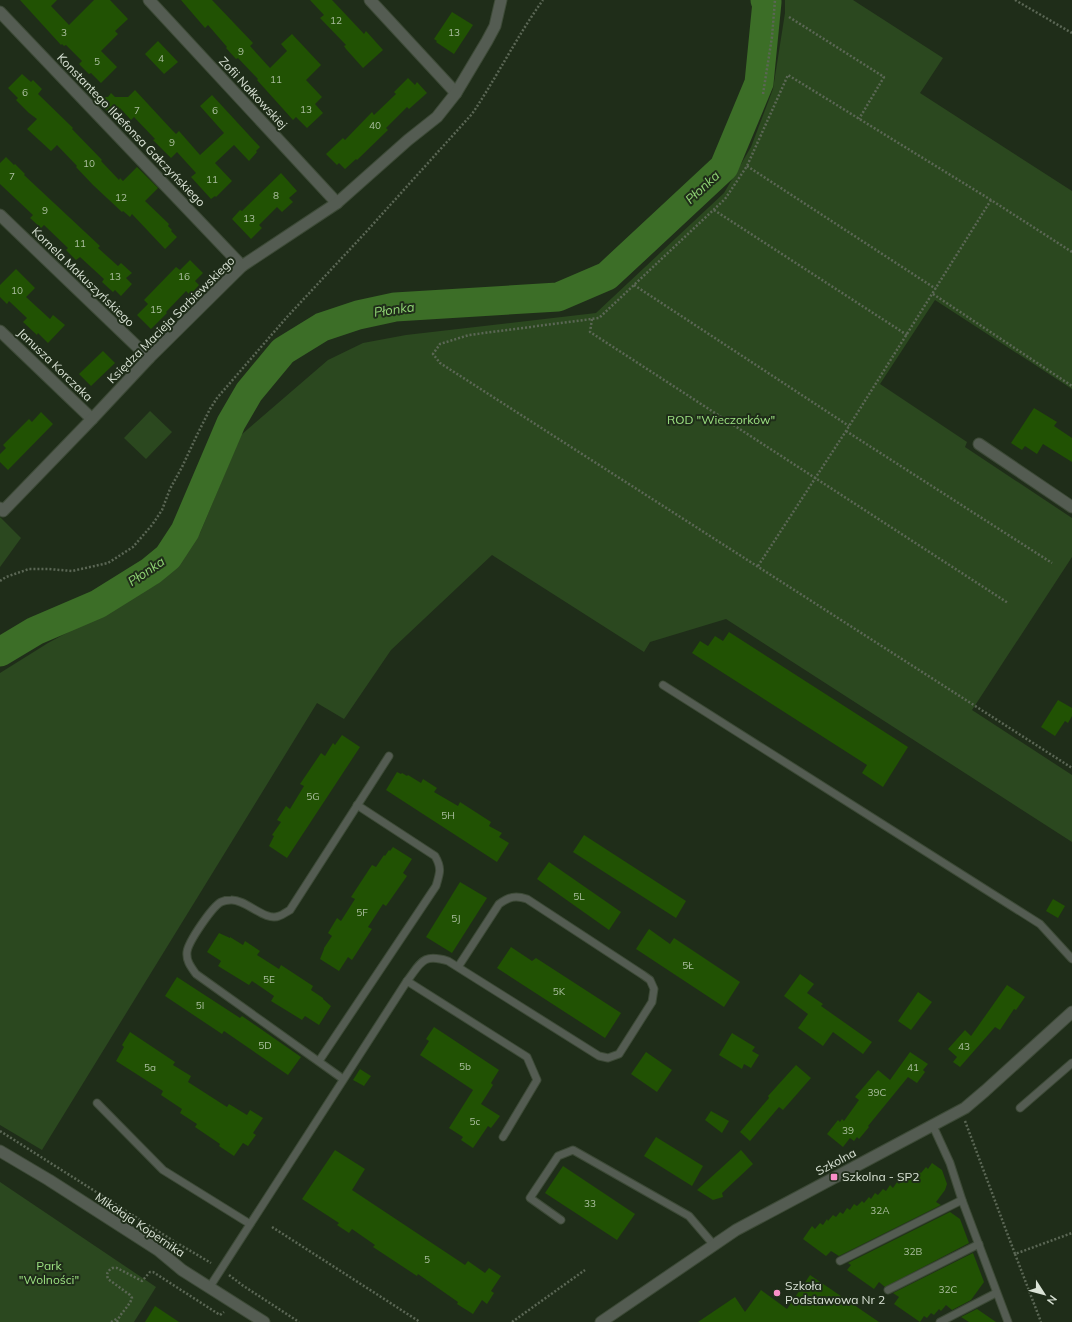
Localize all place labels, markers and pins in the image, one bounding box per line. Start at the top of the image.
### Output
place label: Szkolna - SP2 [842,1169,920,1184]
marker: Szkolna - SP2 [829,1172,839,1182]
place label: Szkoła Podstawowa Nr 2 [785,1278,885,1307]
marker: Szkoła Podstawowa Nr 2 [772,1288,782,1298]

